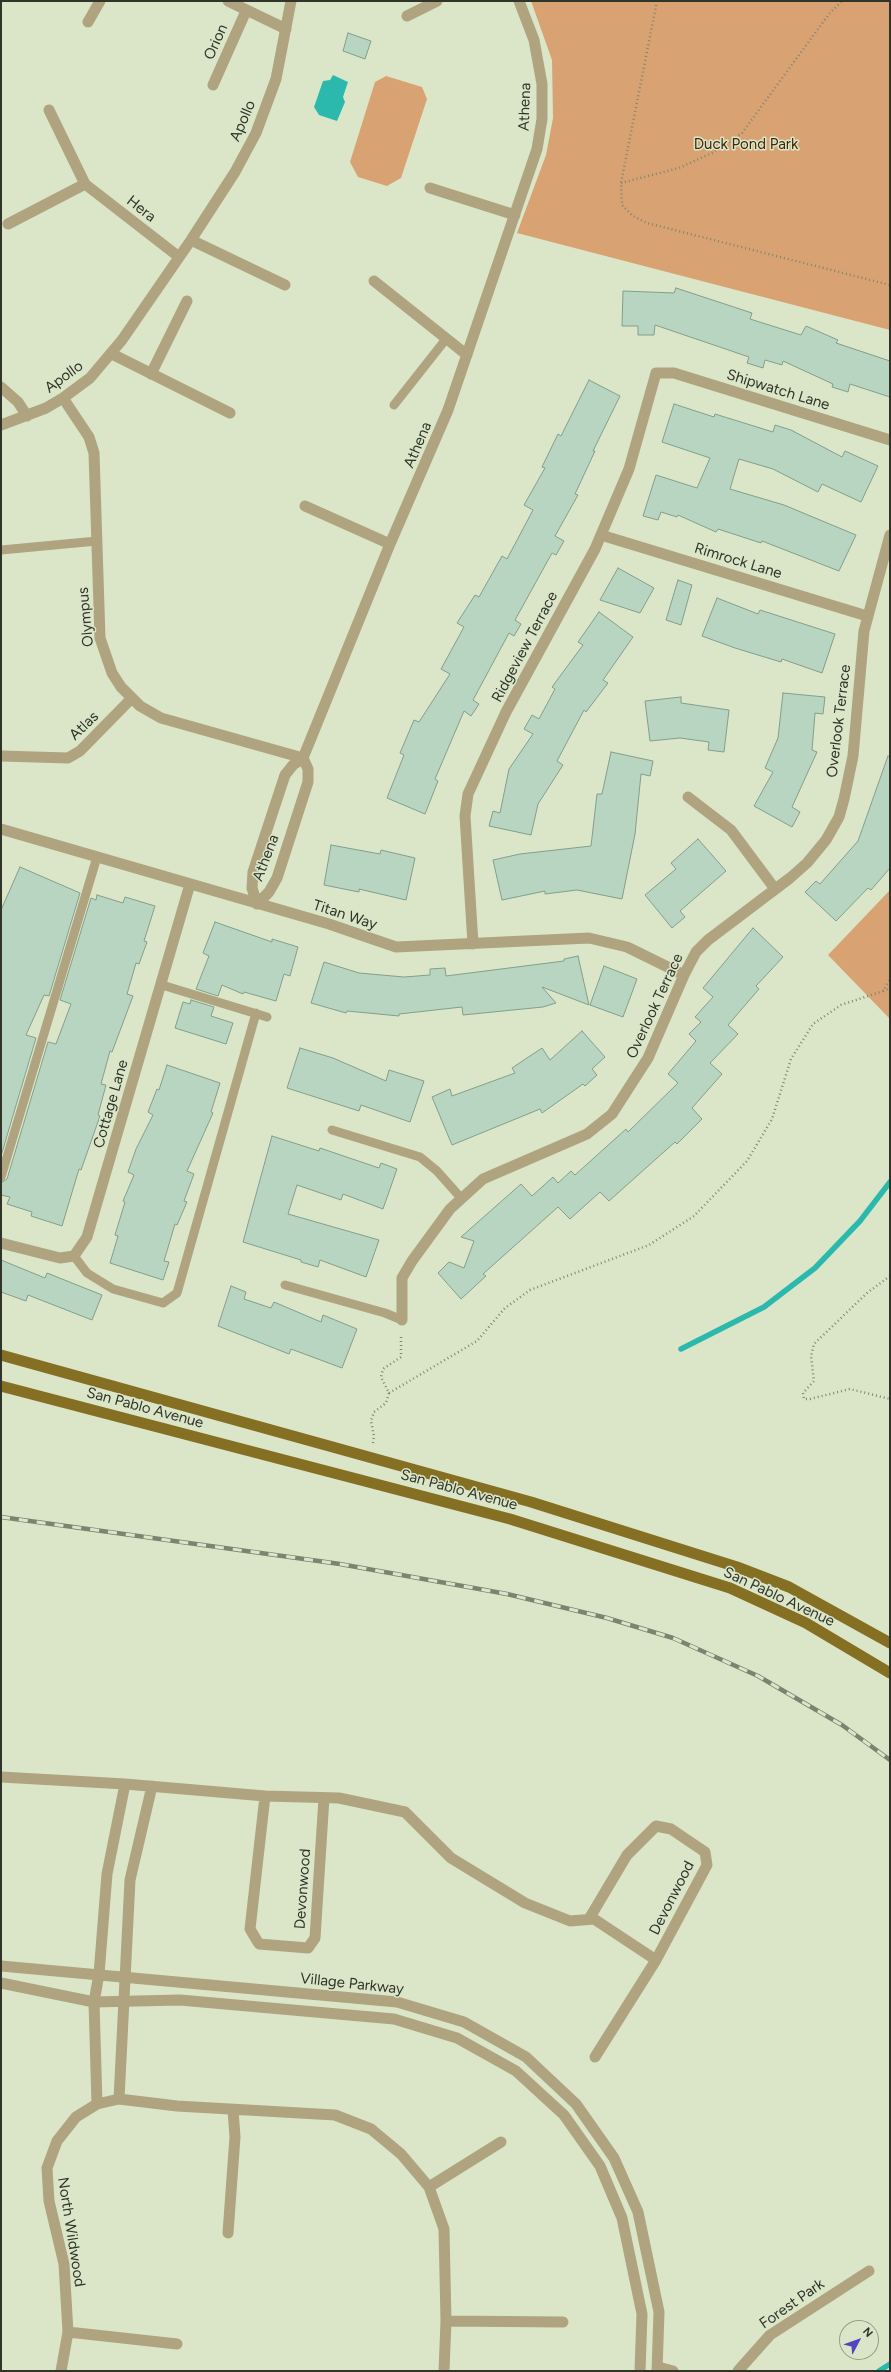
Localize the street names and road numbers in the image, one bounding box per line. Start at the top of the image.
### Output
street label: Orion [200,21,232,63]
street label: Athena [515,82,535,132]
street label: Apollo [226,98,260,144]
street label: Hera [123,192,159,226]
street label: Apollo [41,357,87,397]
street label: Shipwatch Lane [724,366,832,414]
street label: Athena [400,419,436,471]
street label: Rimrock Lane [692,539,784,583]
street label: Olympus [74,586,98,648]
street label: Ridgeview Terrace [488,589,562,705]
street label: Overlook Terrace [823,663,855,779]
street label: Atlas [66,708,102,744]
street label: Athena [249,832,283,884]
street label: Titan Way [311,896,379,934]
street label: Overlook Terrace [623,951,687,1061]
street label: Cottage Lane [90,1058,132,1150]
street label: San Pablo Avenue [85,1384,205,1432]
street label: San Pablo Avenue [399,1466,519,1514]
street label: San Pablo Avenue [721,1563,837,1631]
street label: Devonwood [291,1848,315,1930]
street label: Devonwood [646,1858,698,1938]
street label: Village Parkway [299,1970,405,1998]
street label: North Wildwood [53,2176,89,2288]
street label: Forest Park [756,2275,828,2333]

